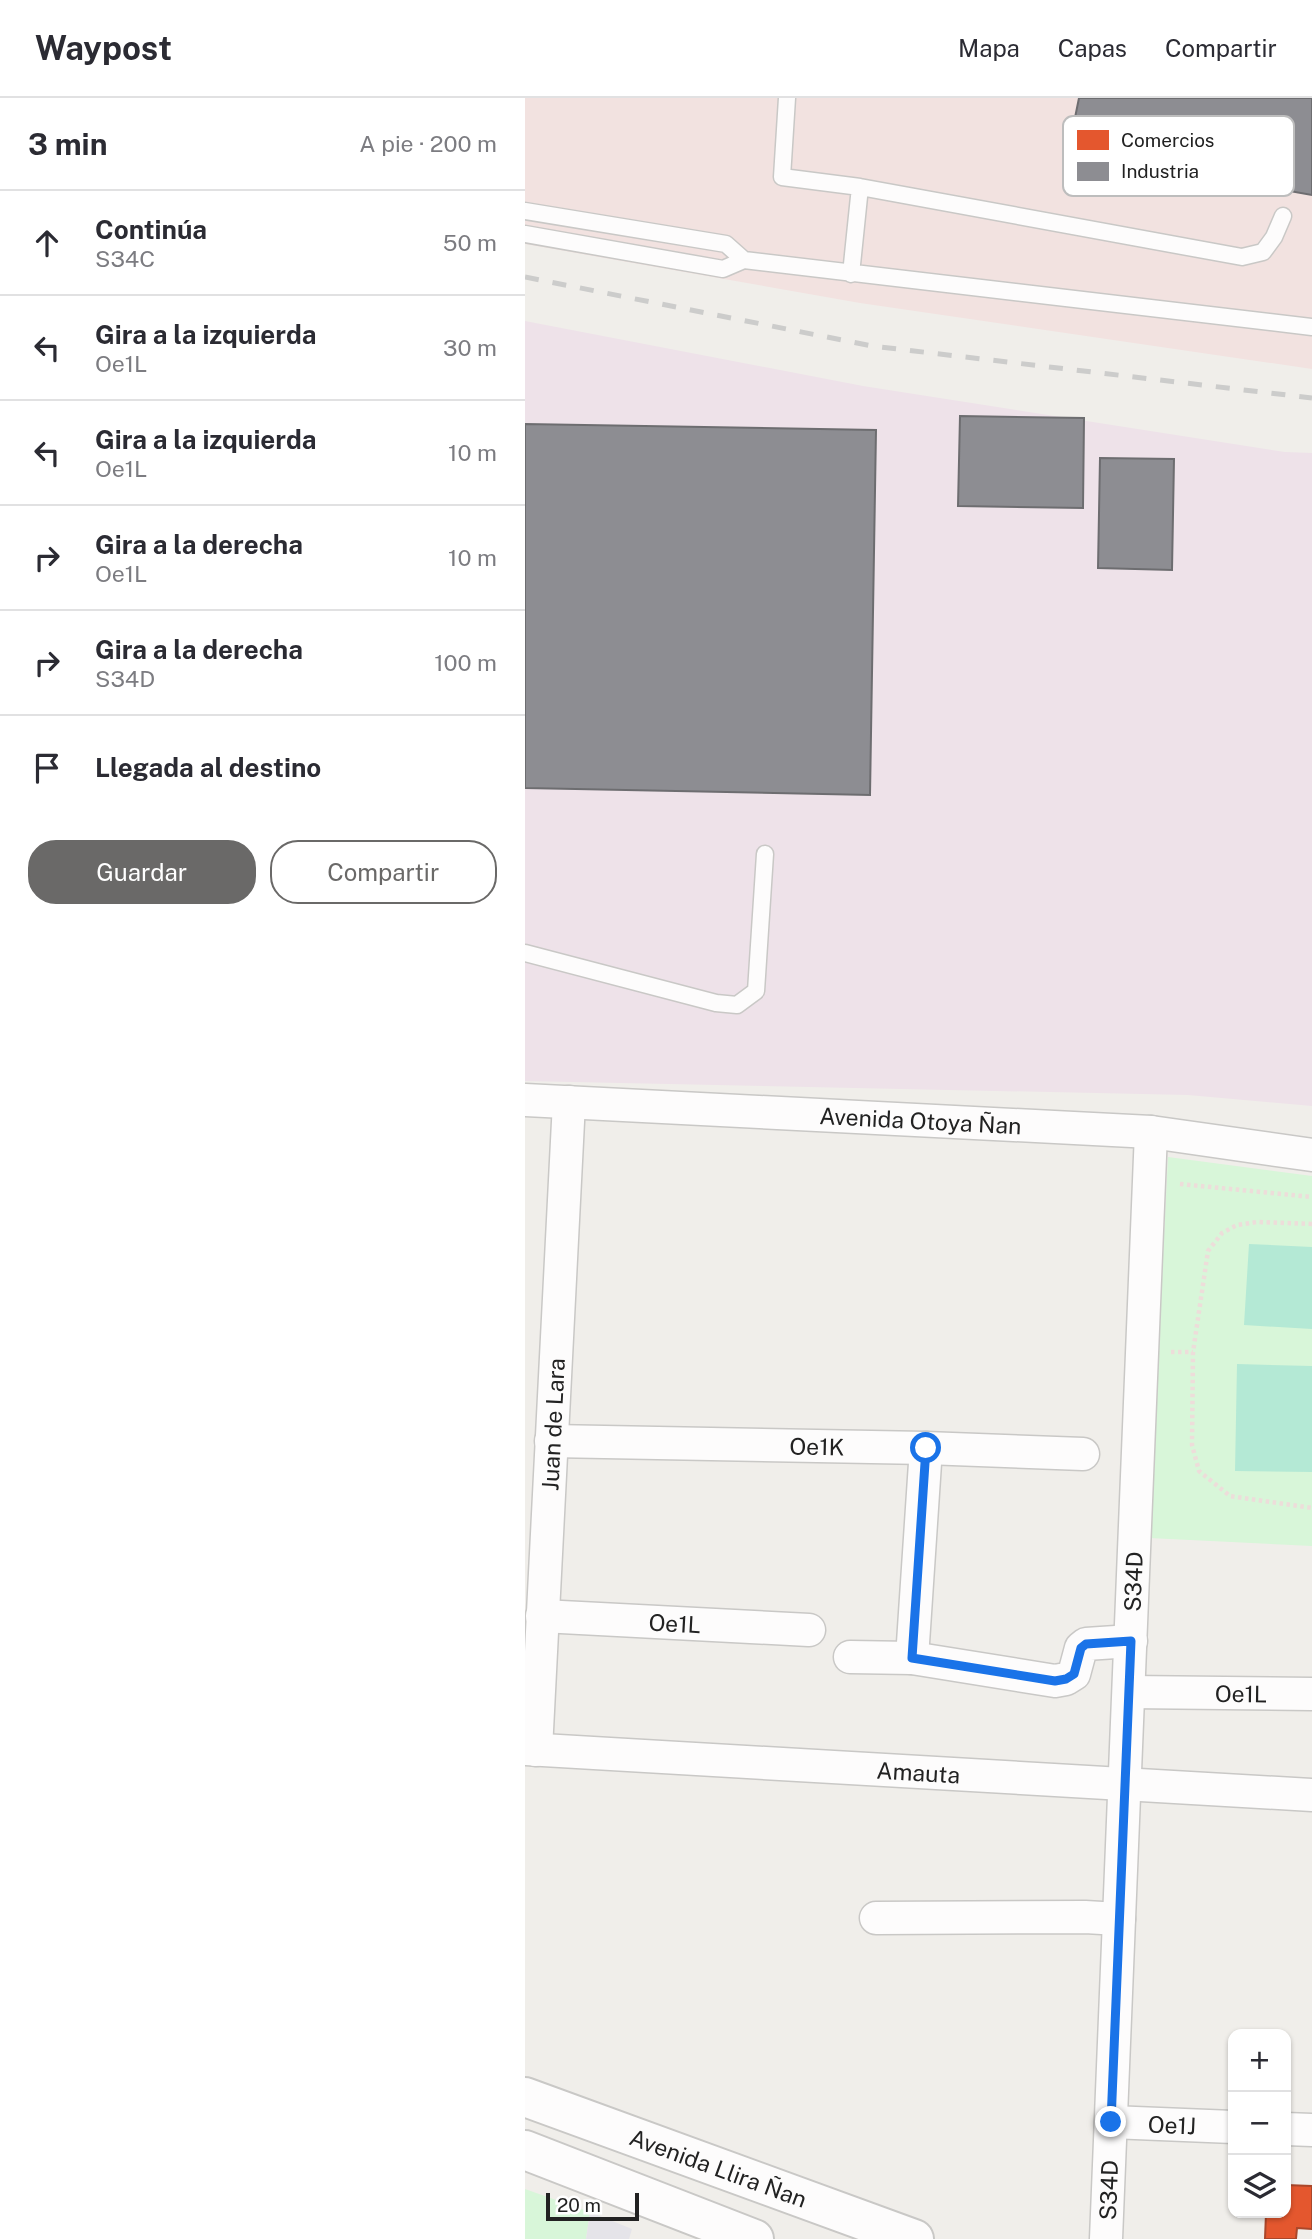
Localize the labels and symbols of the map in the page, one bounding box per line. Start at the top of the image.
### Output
legend [1063,116,1294,196]
text: Comercios [1121,129,1214,151]
text: Industria [1121,160,1199,182]
street label: Avenida Otoya Ñan [819,1102,1022,1139]
street label: Juan de Lara [536,1357,569,1491]
street label: Oe1K [789,1432,845,1460]
route start [910,1432,941,1463]
street label: S34D [1118,1551,1147,1612]
street label: Oe1L [648,1608,702,1638]
street label: Oe1L [1215,1679,1267,1707]
street label: Amauta [876,1756,961,1788]
route end [1095,2106,1126,2137]
street label: Oe1J [1147,2110,1197,2139]
street label: Avenida Llira Ñan [626,2123,811,2212]
street label: S34D [1093,2159,1123,2221]
scale bar [546,2190,639,2222]

